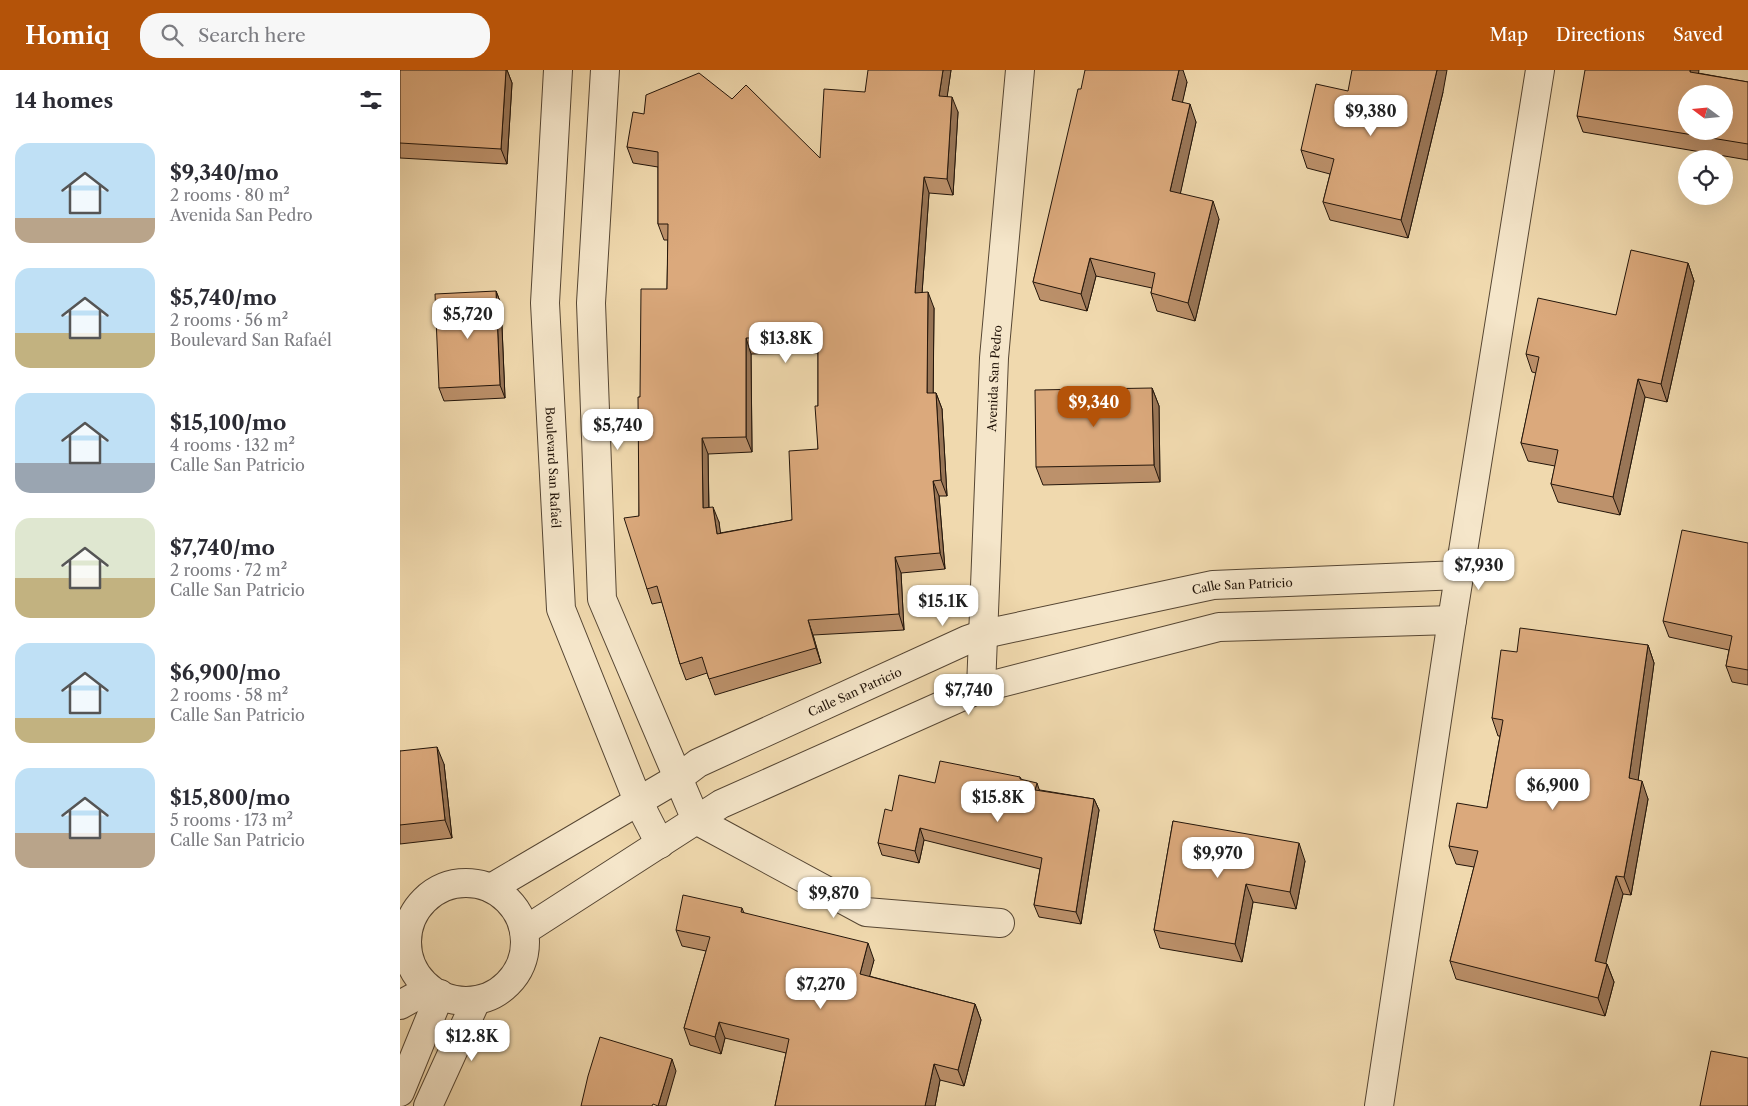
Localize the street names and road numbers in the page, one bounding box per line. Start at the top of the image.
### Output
street label: Avenida San Pedro [984,324,1004,433]
street label: Boulevard San Rafaél [543,406,564,529]
street label: Calle San Patricio [1190,574,1293,597]
street label: Calle San Patricio [805,664,904,719]

